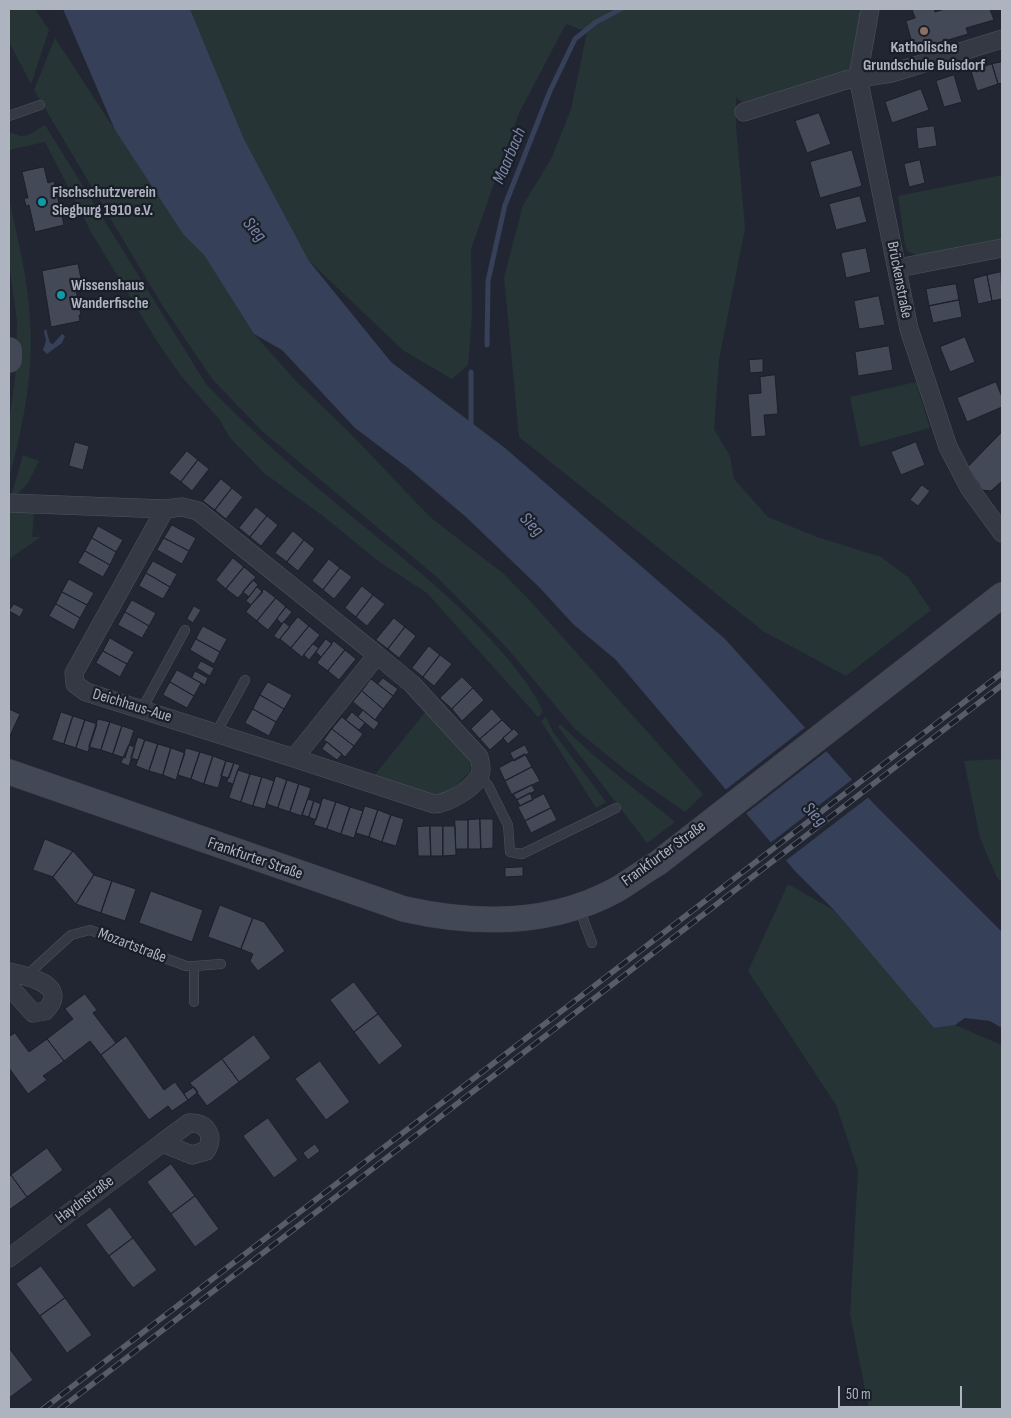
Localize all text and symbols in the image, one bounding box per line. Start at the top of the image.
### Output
marker: Katholische Grundschule Buisdorf [918,25,930,37]
place label: Katholische Grundschule Buisdorf [863,38,985,76]
water label: Maarbach [488,124,532,188]
place label: Fischschutzverein Siegburg 1910 e.V. [52,183,156,221]
marker: Fischschutzverein Siegburg 1910 e.V. [36,196,48,208]
water label: Sieg [238,213,270,247]
street label: Brückenstraße [882,240,916,320]
place label: Wissenshaus Wanderfische [71,276,149,314]
marker: Wissenshaus Wanderfische [55,289,67,301]
water label: Sieg [514,508,548,542]
street label: Deichhaus-Aue [90,685,174,727]
water label: Sieg [797,798,831,832]
street label: Frankfurter Straße [618,817,710,891]
street label: Frankfurter Straße [205,834,305,884]
street label: Mozartstraße [95,924,169,968]
street label: Haydnstraße [52,1172,118,1228]
scale bar [841,1376,965,1408]
text: 50 m [846,1385,871,1404]

